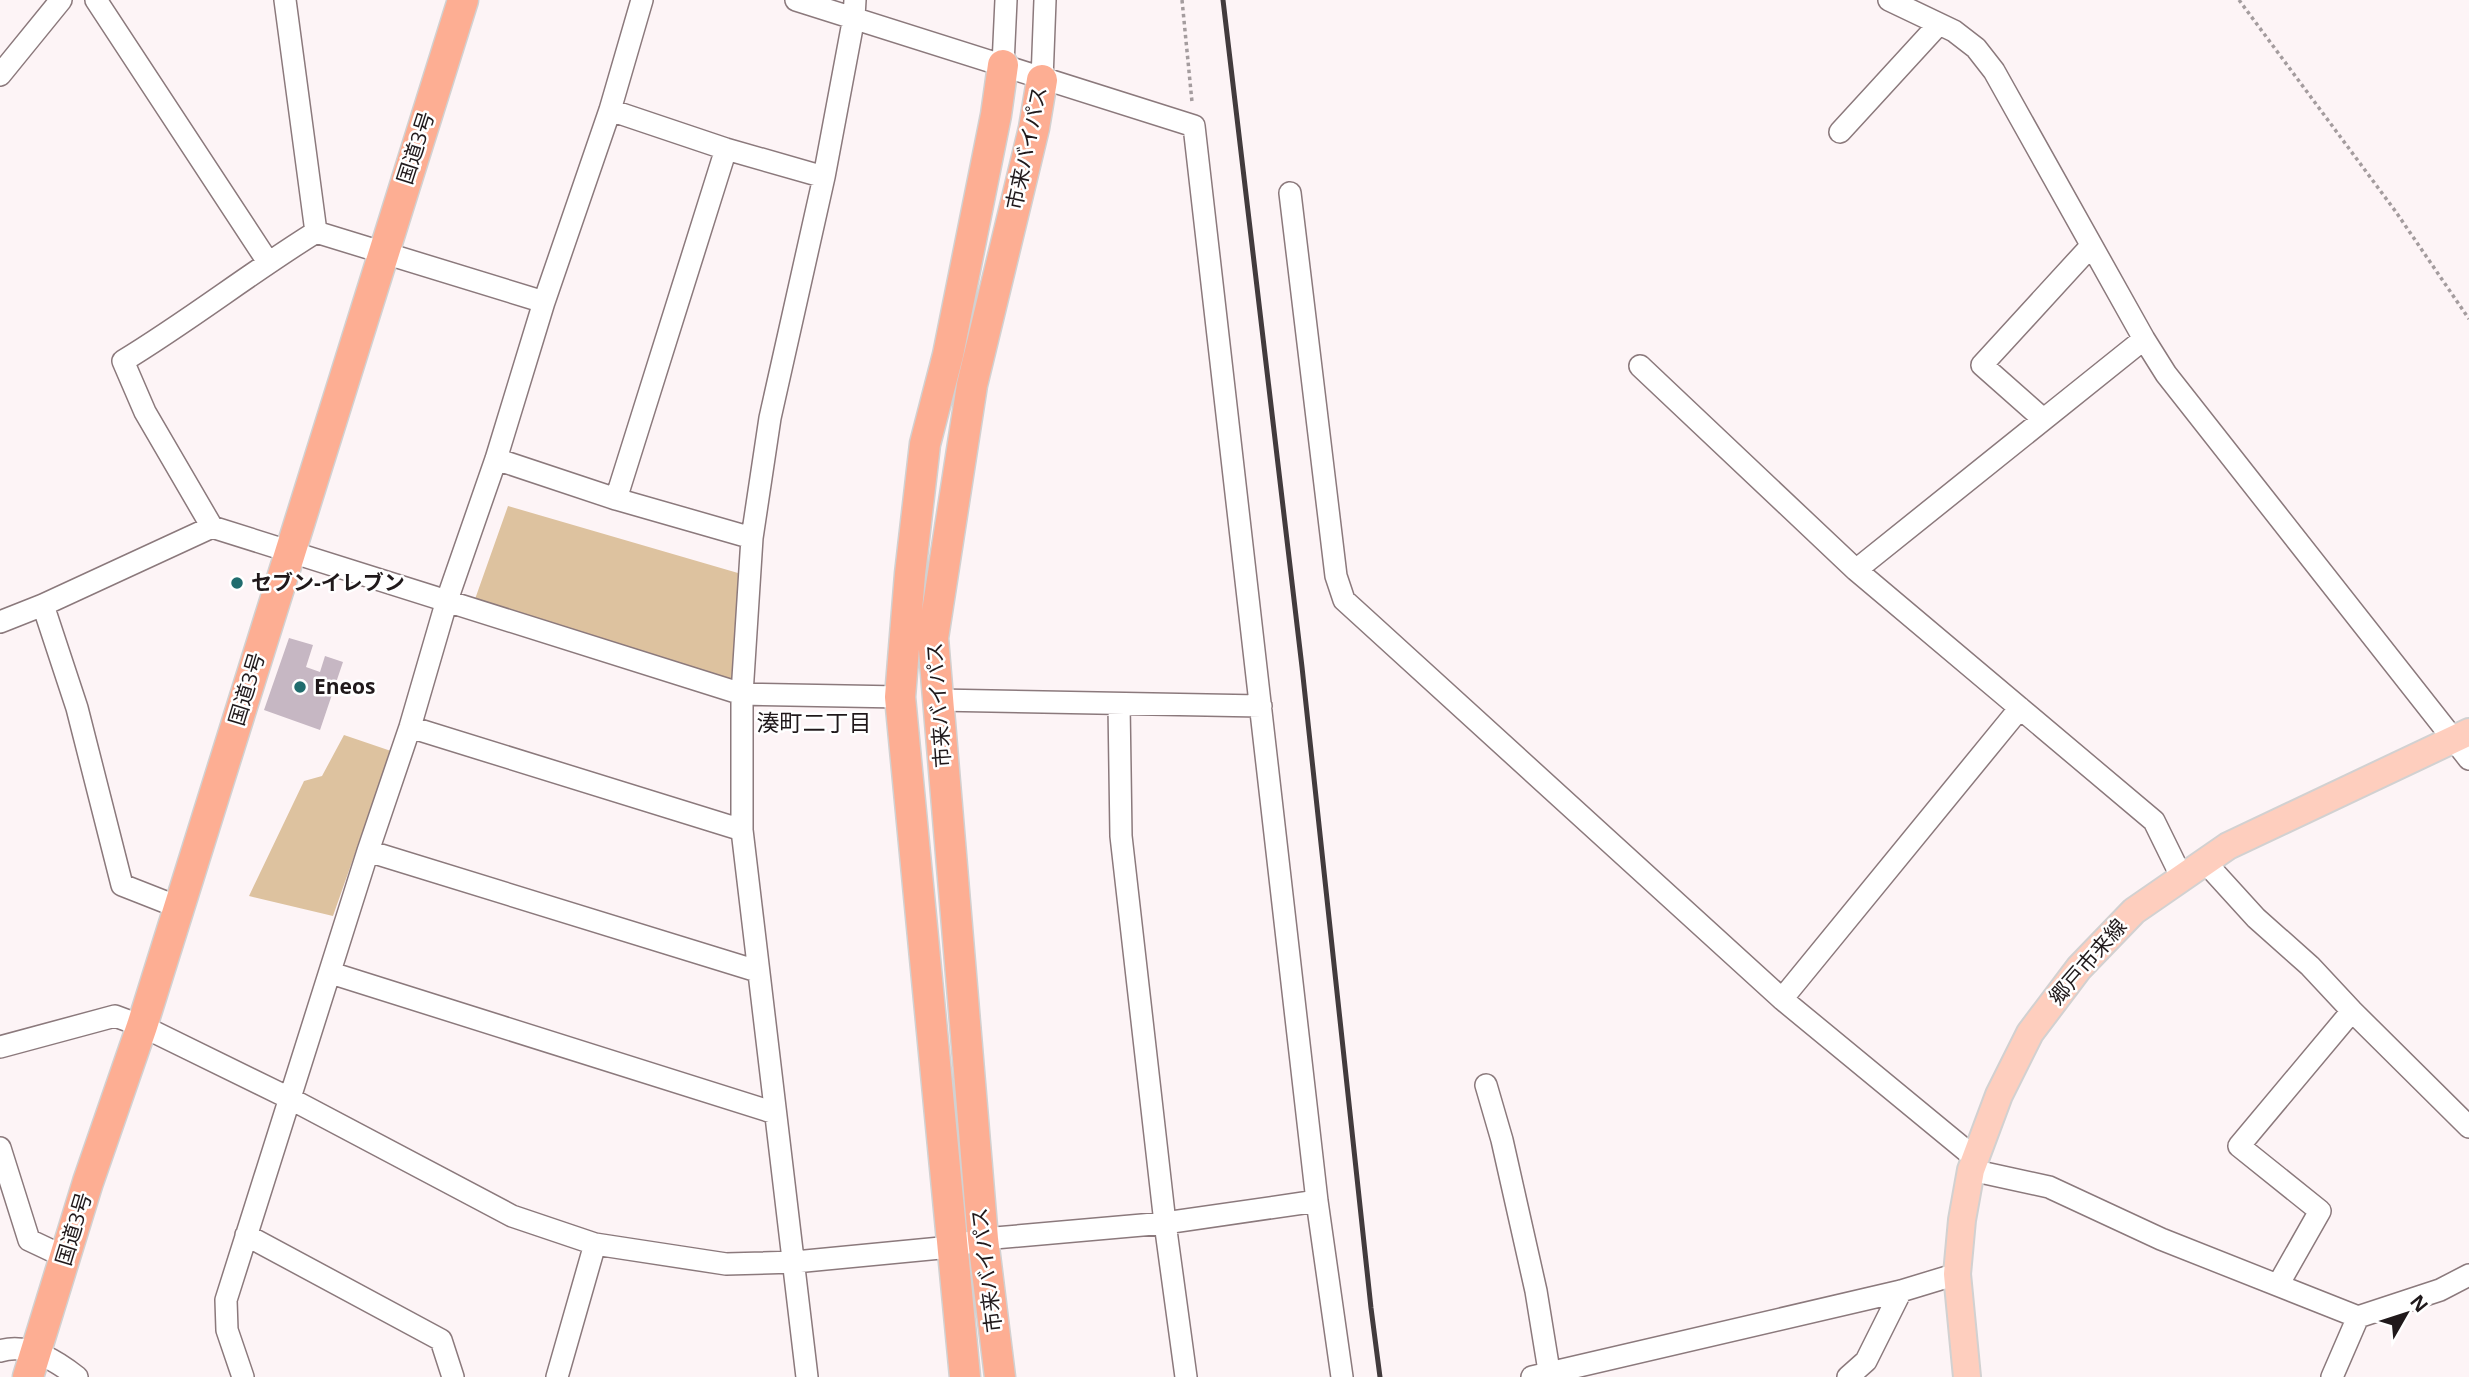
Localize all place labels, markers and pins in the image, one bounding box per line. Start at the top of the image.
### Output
place label: セブン-イレブン [251,568,405,596]
marker: セブン-イレブン [229,575,245,591]
place label: Eneos [314,672,375,700]
marker: Eneos [292,679,308,695]

